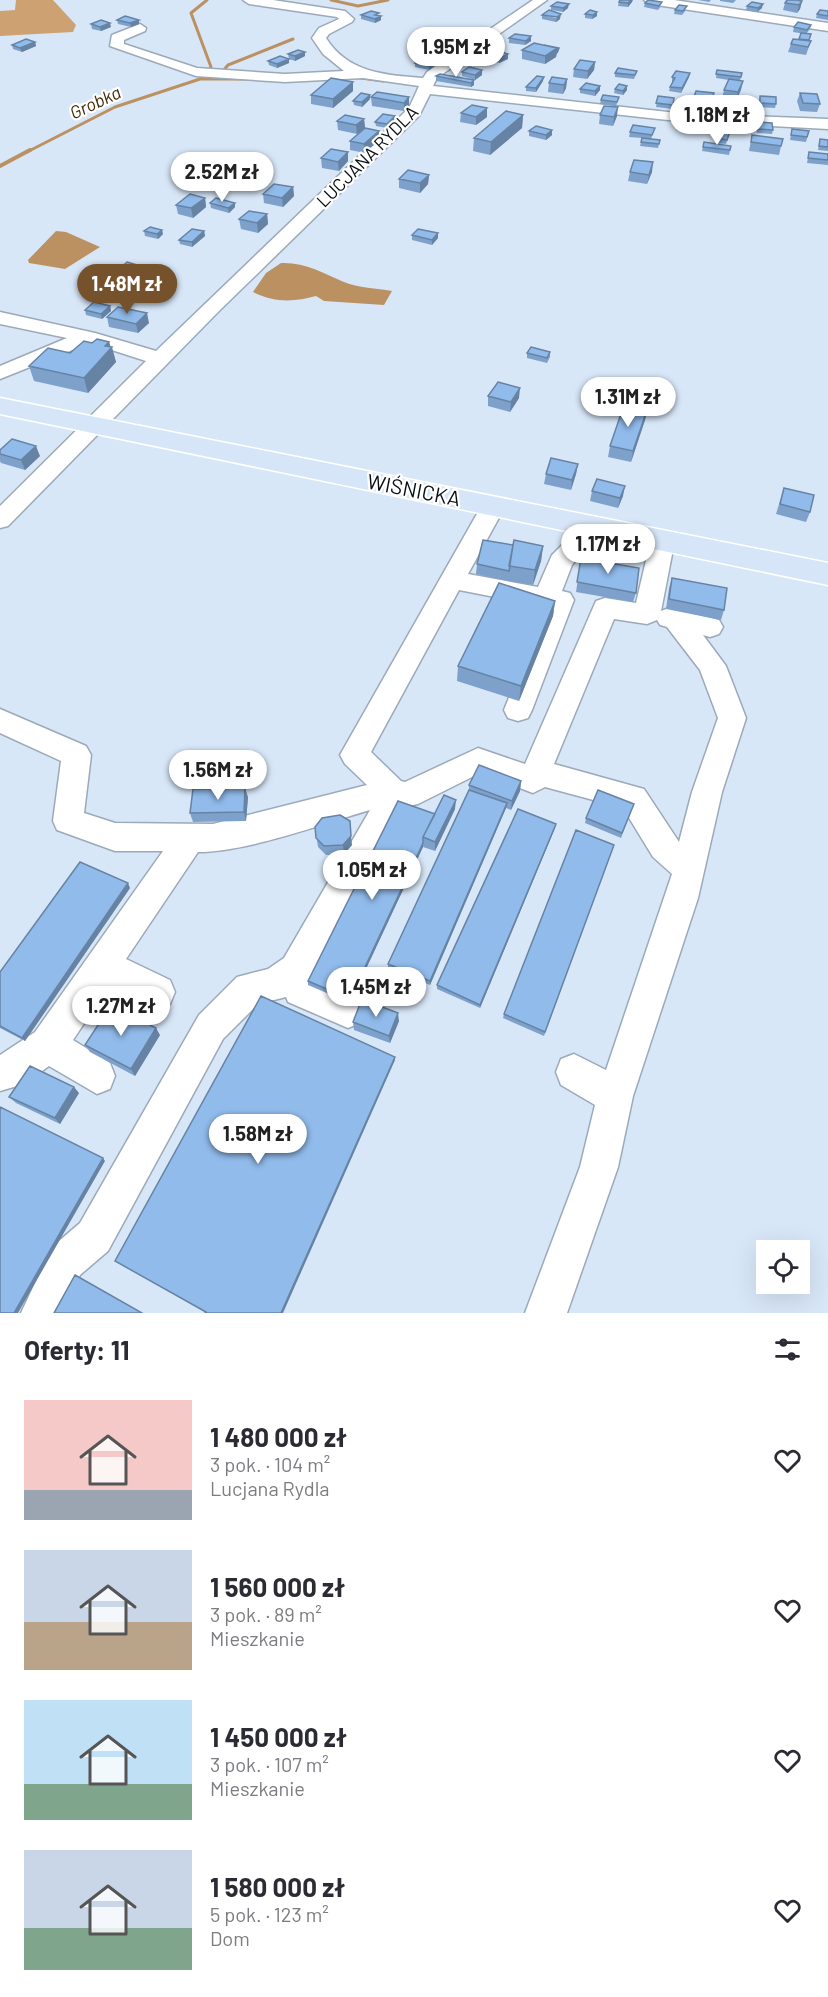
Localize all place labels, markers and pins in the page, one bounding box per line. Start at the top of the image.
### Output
pin: 1.95M zł [394,27,518,78]
pin: 1.18M zł [655,95,779,146]
pin: 2.52M zł [160,152,284,203]
pin: 1.48M zł [65,264,189,315]
pin: 1.31M zł [566,377,690,428]
pin: 1.17M zł [546,524,670,575]
pin: 1.56M zł [156,750,280,801]
pin: 1.05M zł [310,850,434,901]
pin: 1.45M zł [314,967,438,1018]
pin: 1.27M zł [59,986,183,1037]
pin: 1.58M zł [196,1114,320,1165]

